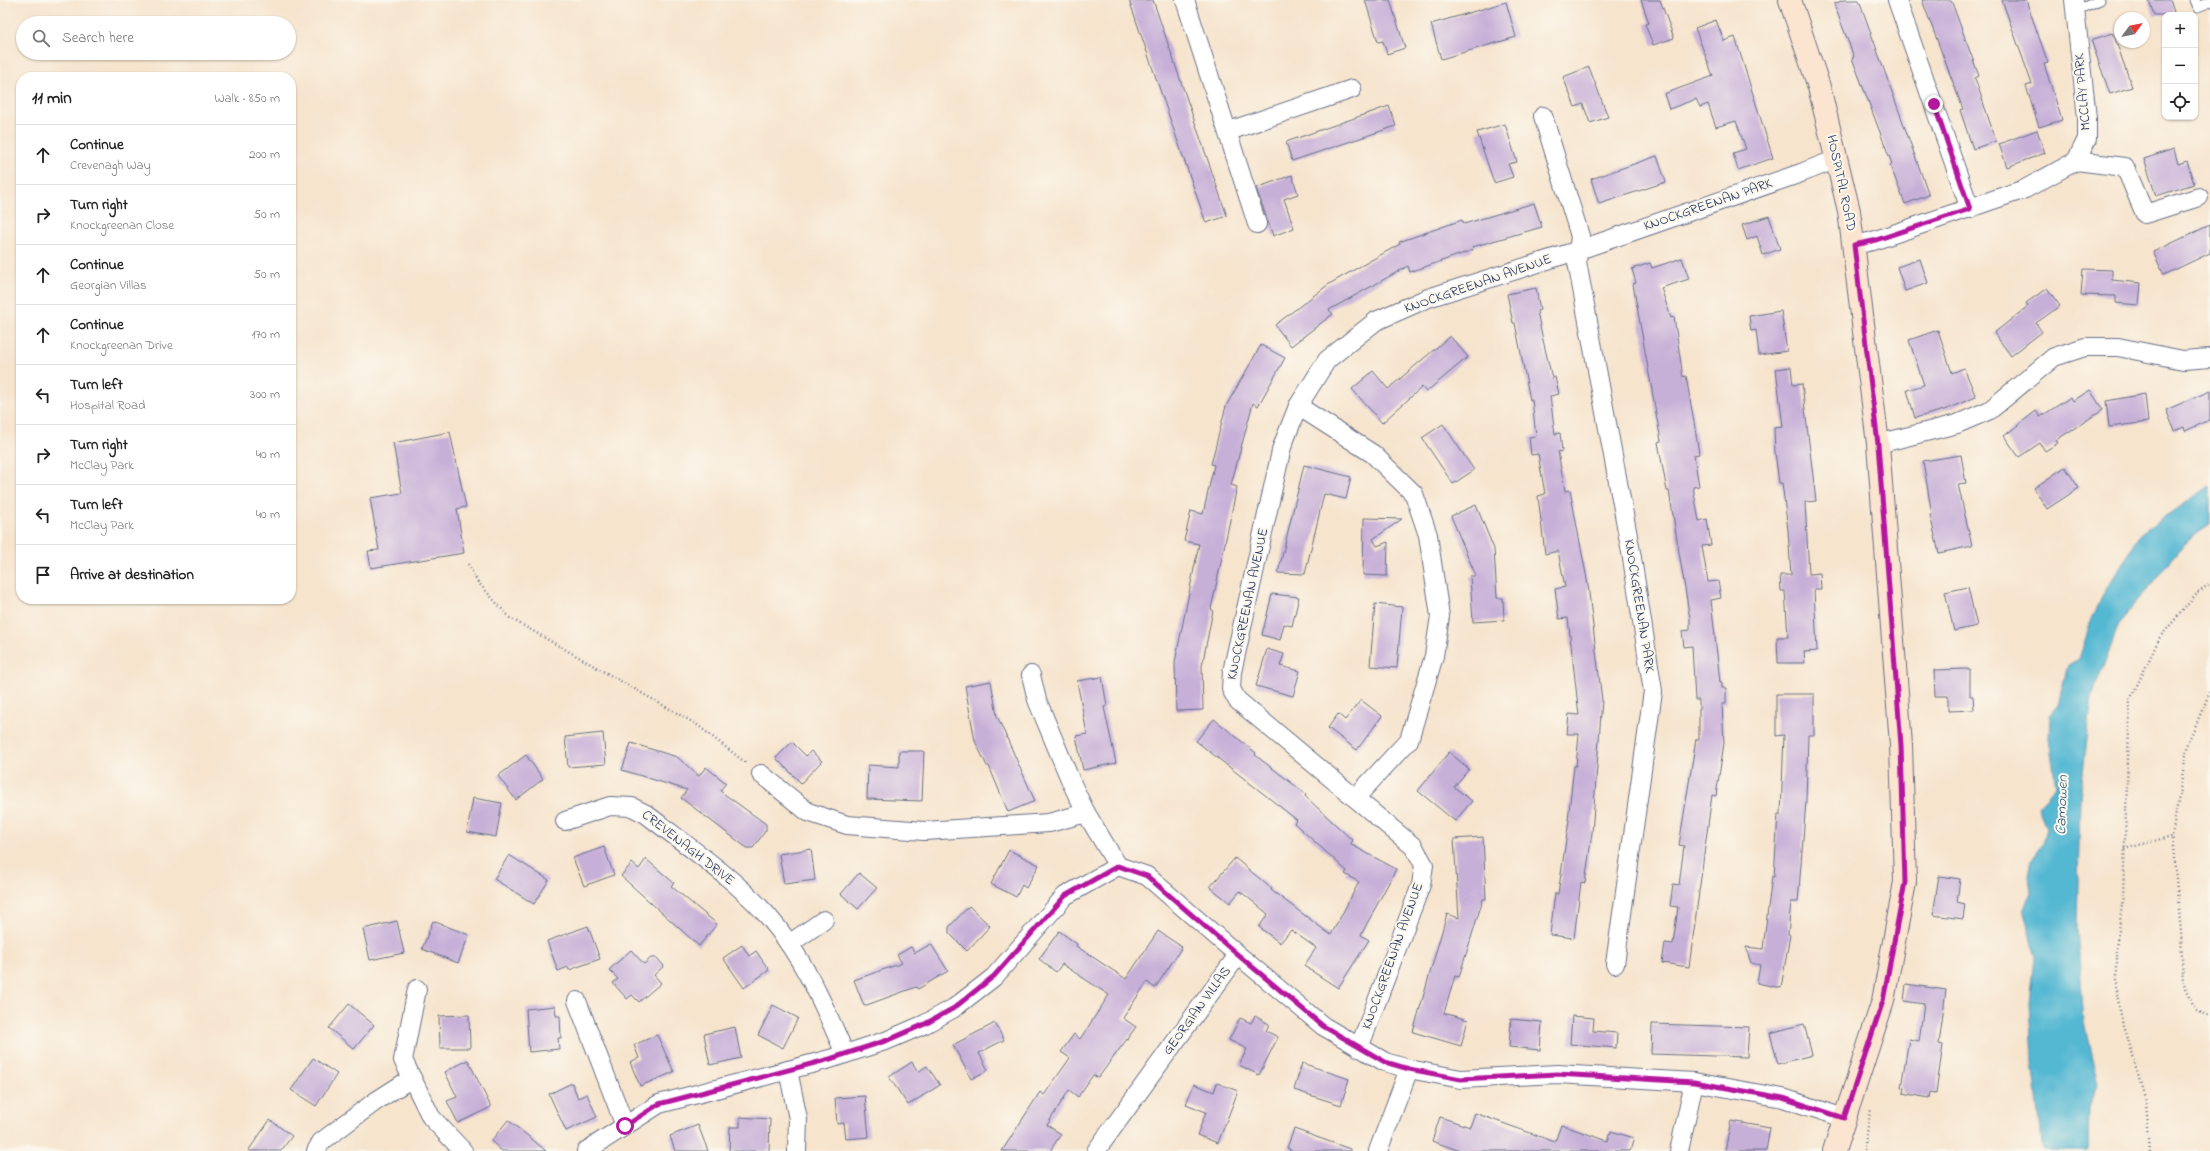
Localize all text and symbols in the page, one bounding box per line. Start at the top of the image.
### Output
north arrow [2114,12,2150,48]
map controls [2162,12,2198,120]
button: + [2162,12,2198,48]
search box [16,16,296,60]
icon: search [30,27,52,49]
text: Search here [62,27,134,49]
button: − [2162,48,2198,84]
street label: MCCLAY PARK [2069,52,2097,132]
button: locate [2162,84,2198,120]
text: 11 min [32,86,72,111]
text: Walk · 850 m [214,89,280,108]
route end [1925,95,1943,113]
street label: HOSPITAL ROAD [1821,133,1861,233]
text: Continue [70,134,124,156]
icon: ahead [32,144,54,166]
text: 200 m [249,145,280,164]
text: Crevenagh Way [70,156,151,175]
street label: KNOCKGREENAN PARK [1641,173,1775,237]
text: Turn right [70,194,128,216]
icon: right [32,204,54,226]
text: 50 m [254,205,280,224]
text: Knockgreenan Close [70,216,174,235]
street label: KNOCKGREENAN AVENUE [1401,249,1555,319]
text: Continue [70,254,124,276]
icon: ahead [32,264,54,286]
text: 50 m [254,265,280,284]
text: Georgian Villas [70,276,147,295]
text: Continue [70,314,124,336]
icon: ahead [32,324,54,346]
text: 170 m [252,325,280,344]
text: Knockgreenan Drive [70,336,173,355]
text: Turn left [70,374,123,396]
icon: left [32,384,54,406]
text: 300 m [250,385,280,404]
text: Hospital Road [70,396,145,415]
text: Turn right [70,434,128,456]
icon: right [32,444,54,466]
text: 40 m [256,445,280,464]
text: McClay Park [70,456,134,475]
text: Turn left [70,494,123,516]
icon: left [32,504,54,526]
text: 40 m [256,505,280,524]
text: McClay Park [70,516,134,535]
street label: KNOCKGREENAN AVENUE [1222,526,1274,682]
street label: KNOCKGREENAN PARK [1618,538,1660,674]
icon: arrive [32,564,54,586]
text: Arrive at destination [70,564,194,586]
water label: Camowen [2050,774,2074,835]
street label: CREVENAGH DRIVE [637,805,739,891]
street label: KNOCKGREENAN AVENUE [1357,880,1429,1032]
street label: GEORGIAN VILLAS [1158,962,1236,1060]
route start [616,1117,634,1135]

